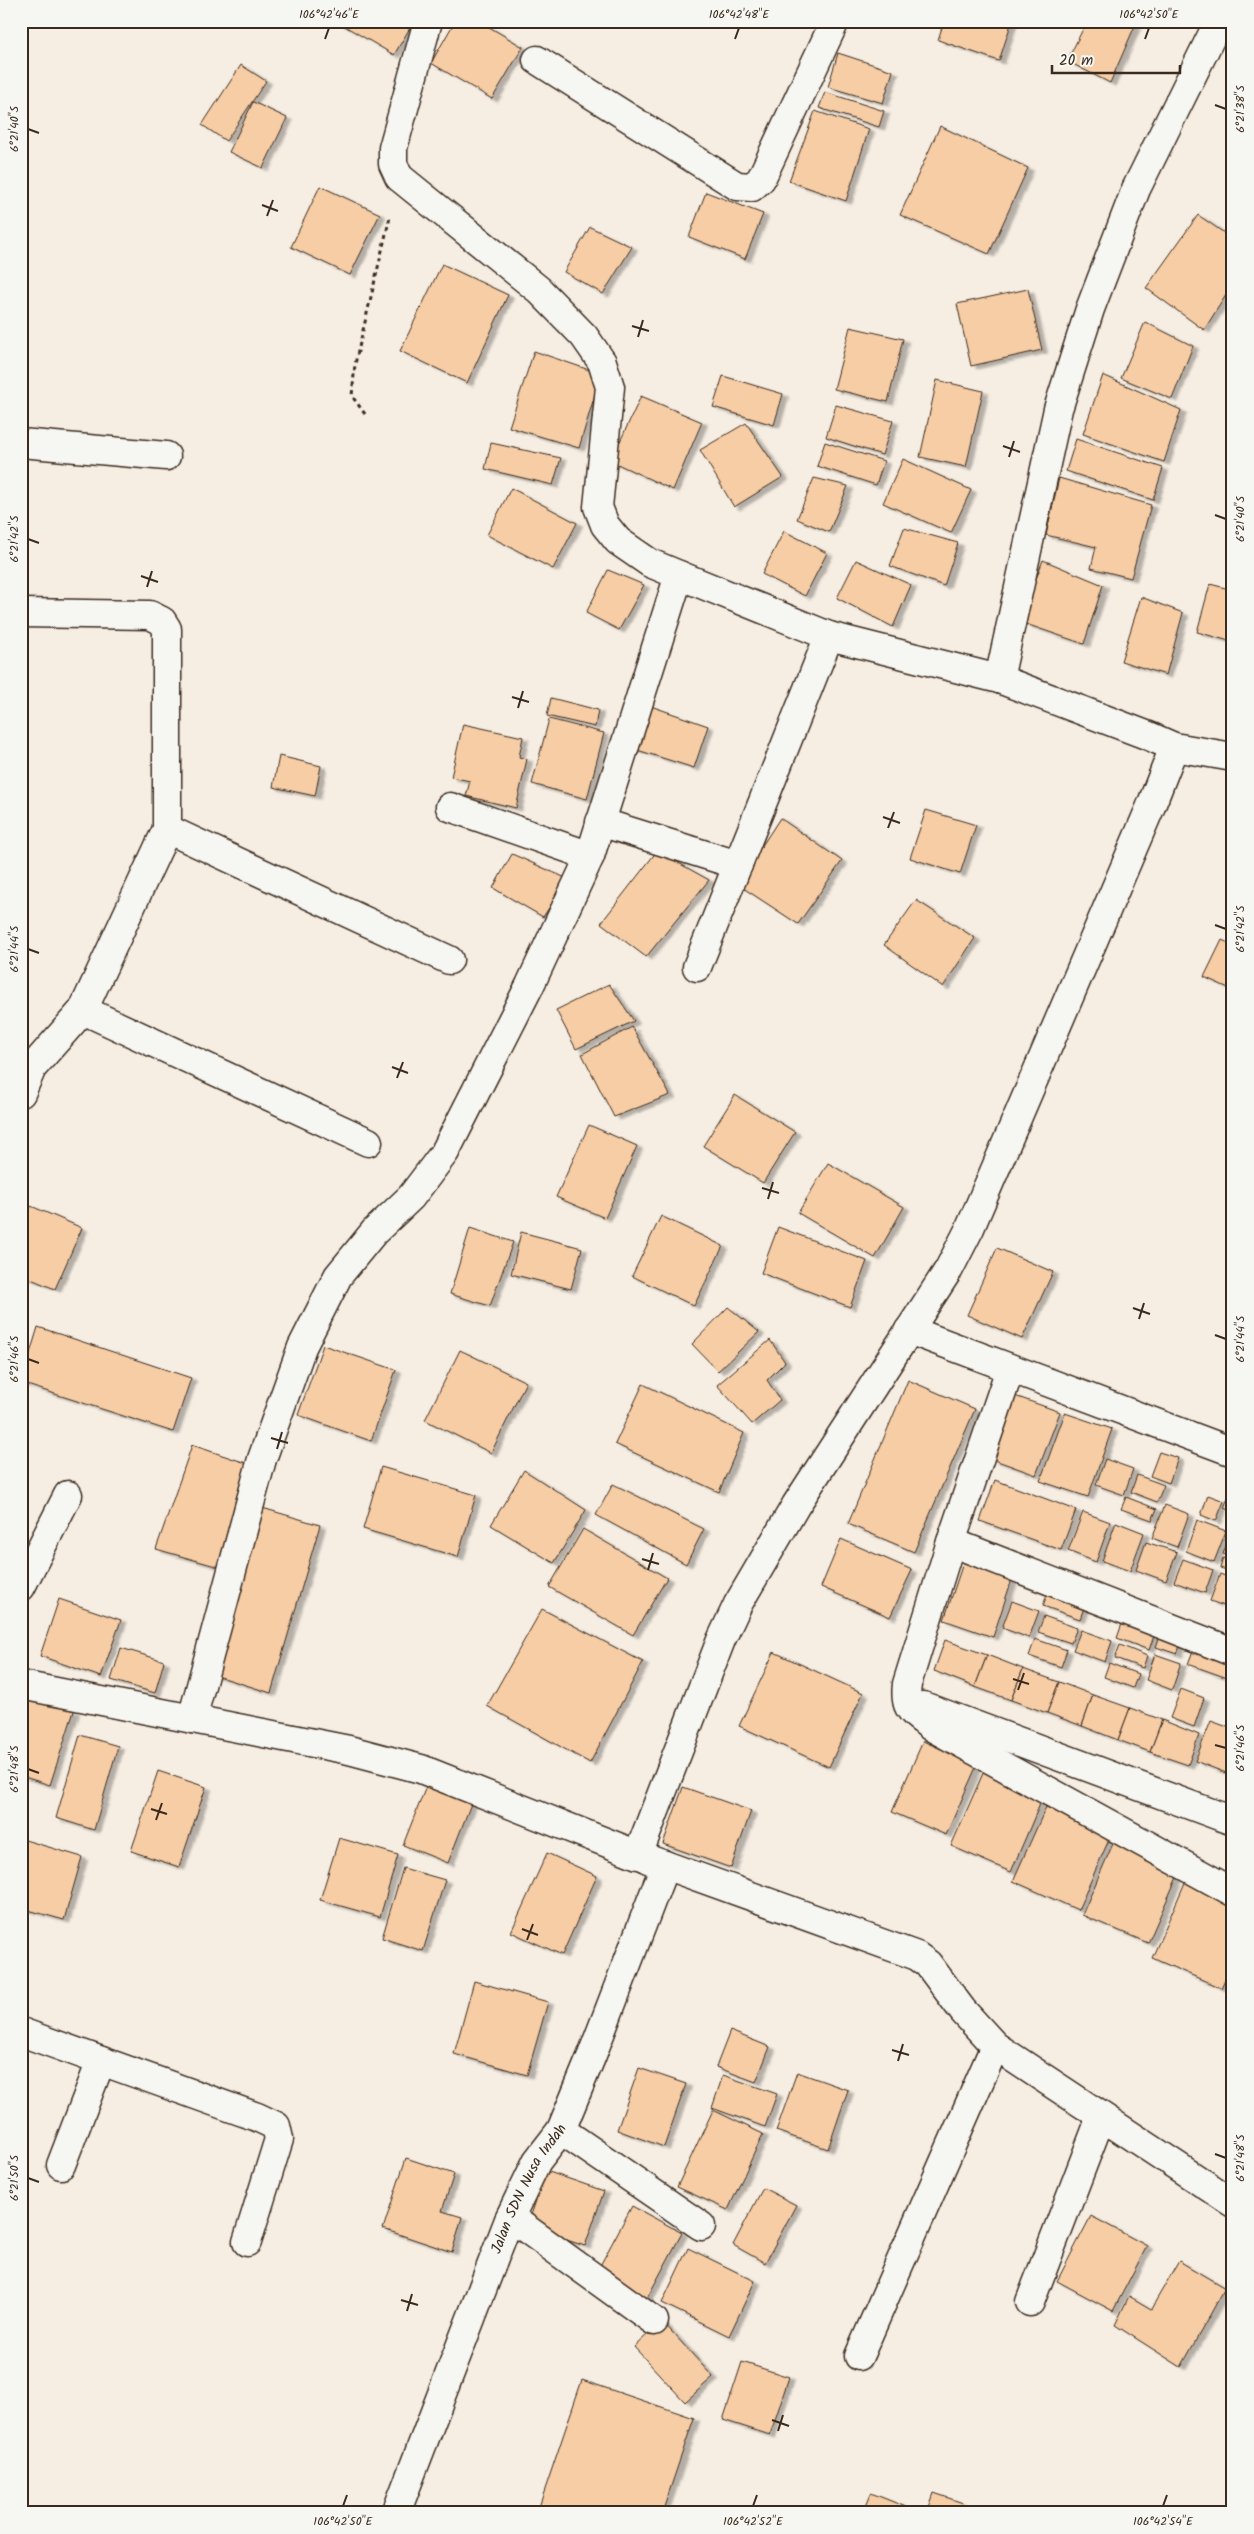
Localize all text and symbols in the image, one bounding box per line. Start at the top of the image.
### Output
text: 106°42'46"E [299,5,360,24]
text: 106°42'48"E [709,5,770,24]
text: 106°42'50"E [1119,5,1180,24]
scale bar [1052,42,1179,74]
text: 20 m [1059,49,1093,73]
text: 6°21'38"S [1231,85,1250,133]
text: 6°21'40"S [5,105,24,152]
text: 6°21'40"S [1231,495,1250,542]
text: 6°21'42"S [5,515,24,563]
text: 6°21'42"S [1231,905,1250,953]
text: 6°21'44"S [5,925,24,972]
text: 6°21'44"S [1231,1315,1250,1362]
text: 6°21'46"S [5,1335,24,1382]
text: 6°21'46"S [1231,1724,1250,1771]
text: 6°21'48"S [5,1745,24,1793]
street label: Jalan SDN Nusa Indah [485,2121,574,2257]
text: 6°21'48"S [1231,2134,1250,2182]
text: 6°21'50"S [5,2154,24,2201]
text: 106°42'50"E [313,2512,374,2531]
text: 106°42'52"E [723,2512,784,2531]
text: 106°42'54"E [1133,2512,1194,2531]

